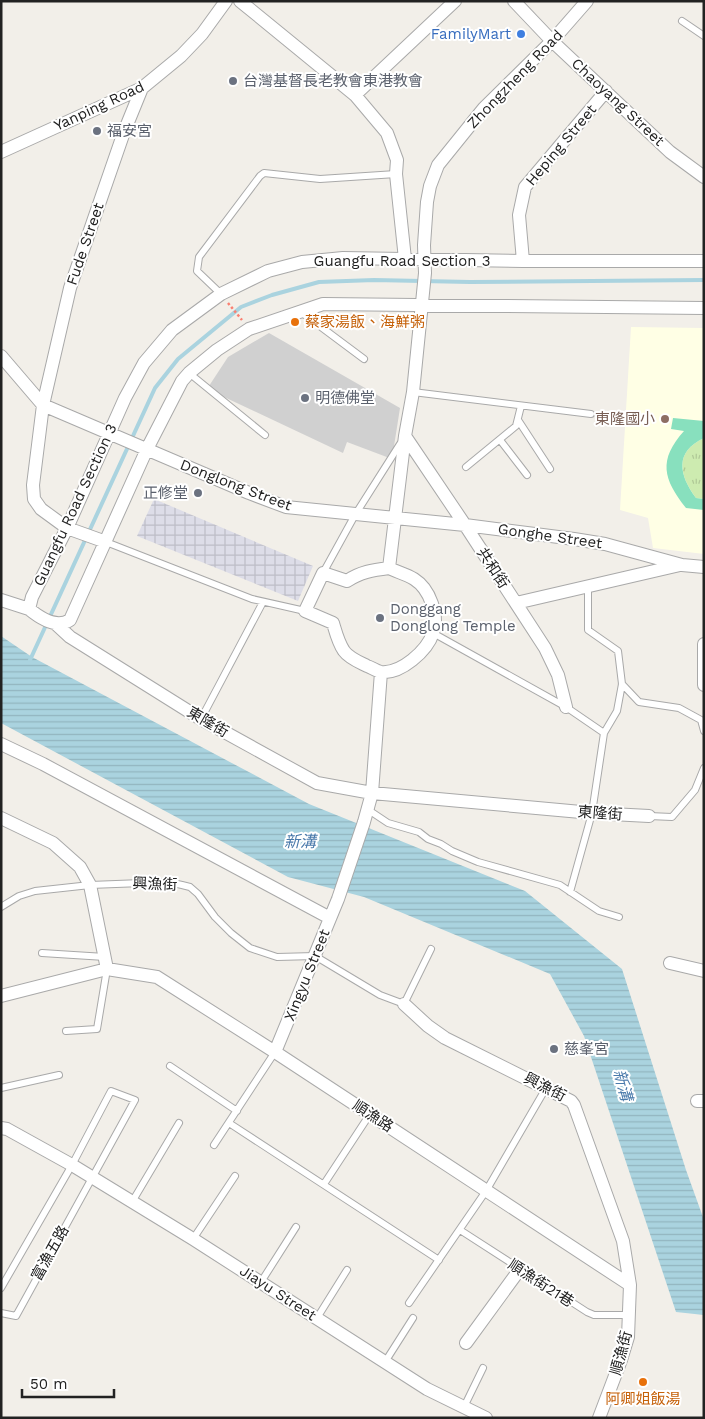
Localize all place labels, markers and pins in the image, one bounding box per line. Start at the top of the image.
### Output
place label: FamilyMart [431,25,512,43]
marker: FamilyMart [515,28,527,40]
place label: 台灣基督長老教會東港教會 [243,72,423,90]
marker: 台灣基督長老教會東港教會 [227,75,239,87]
place label: 福安宮 [107,122,152,140]
marker: 福安宮 [91,125,103,137]
place label: 蔡家湯飯、海鮮粥 [305,313,425,331]
marker: 蔡家湯飯、海鮮粥 [289,316,301,328]
place label: 明德佛堂 [315,389,375,407]
marker: 明德佛堂 [299,392,311,404]
place label: 東隆國小 [595,410,655,428]
marker: 東隆國小 [659,413,671,425]
place label: 正修堂 [143,484,188,502]
marker: 正修堂 [192,487,204,499]
place label: Donggang Donglong Temple [390,600,516,635]
marker: Donggang Donglong Temple [374,612,386,624]
place label: 慈峯宮 [564,1040,609,1058]
marker: 慈峯宮 [548,1043,560,1055]
marker: 阿卿姐飯湯 [637,1376,649,1388]
place label: 阿卿姐飯湯 [605,1390,681,1408]

